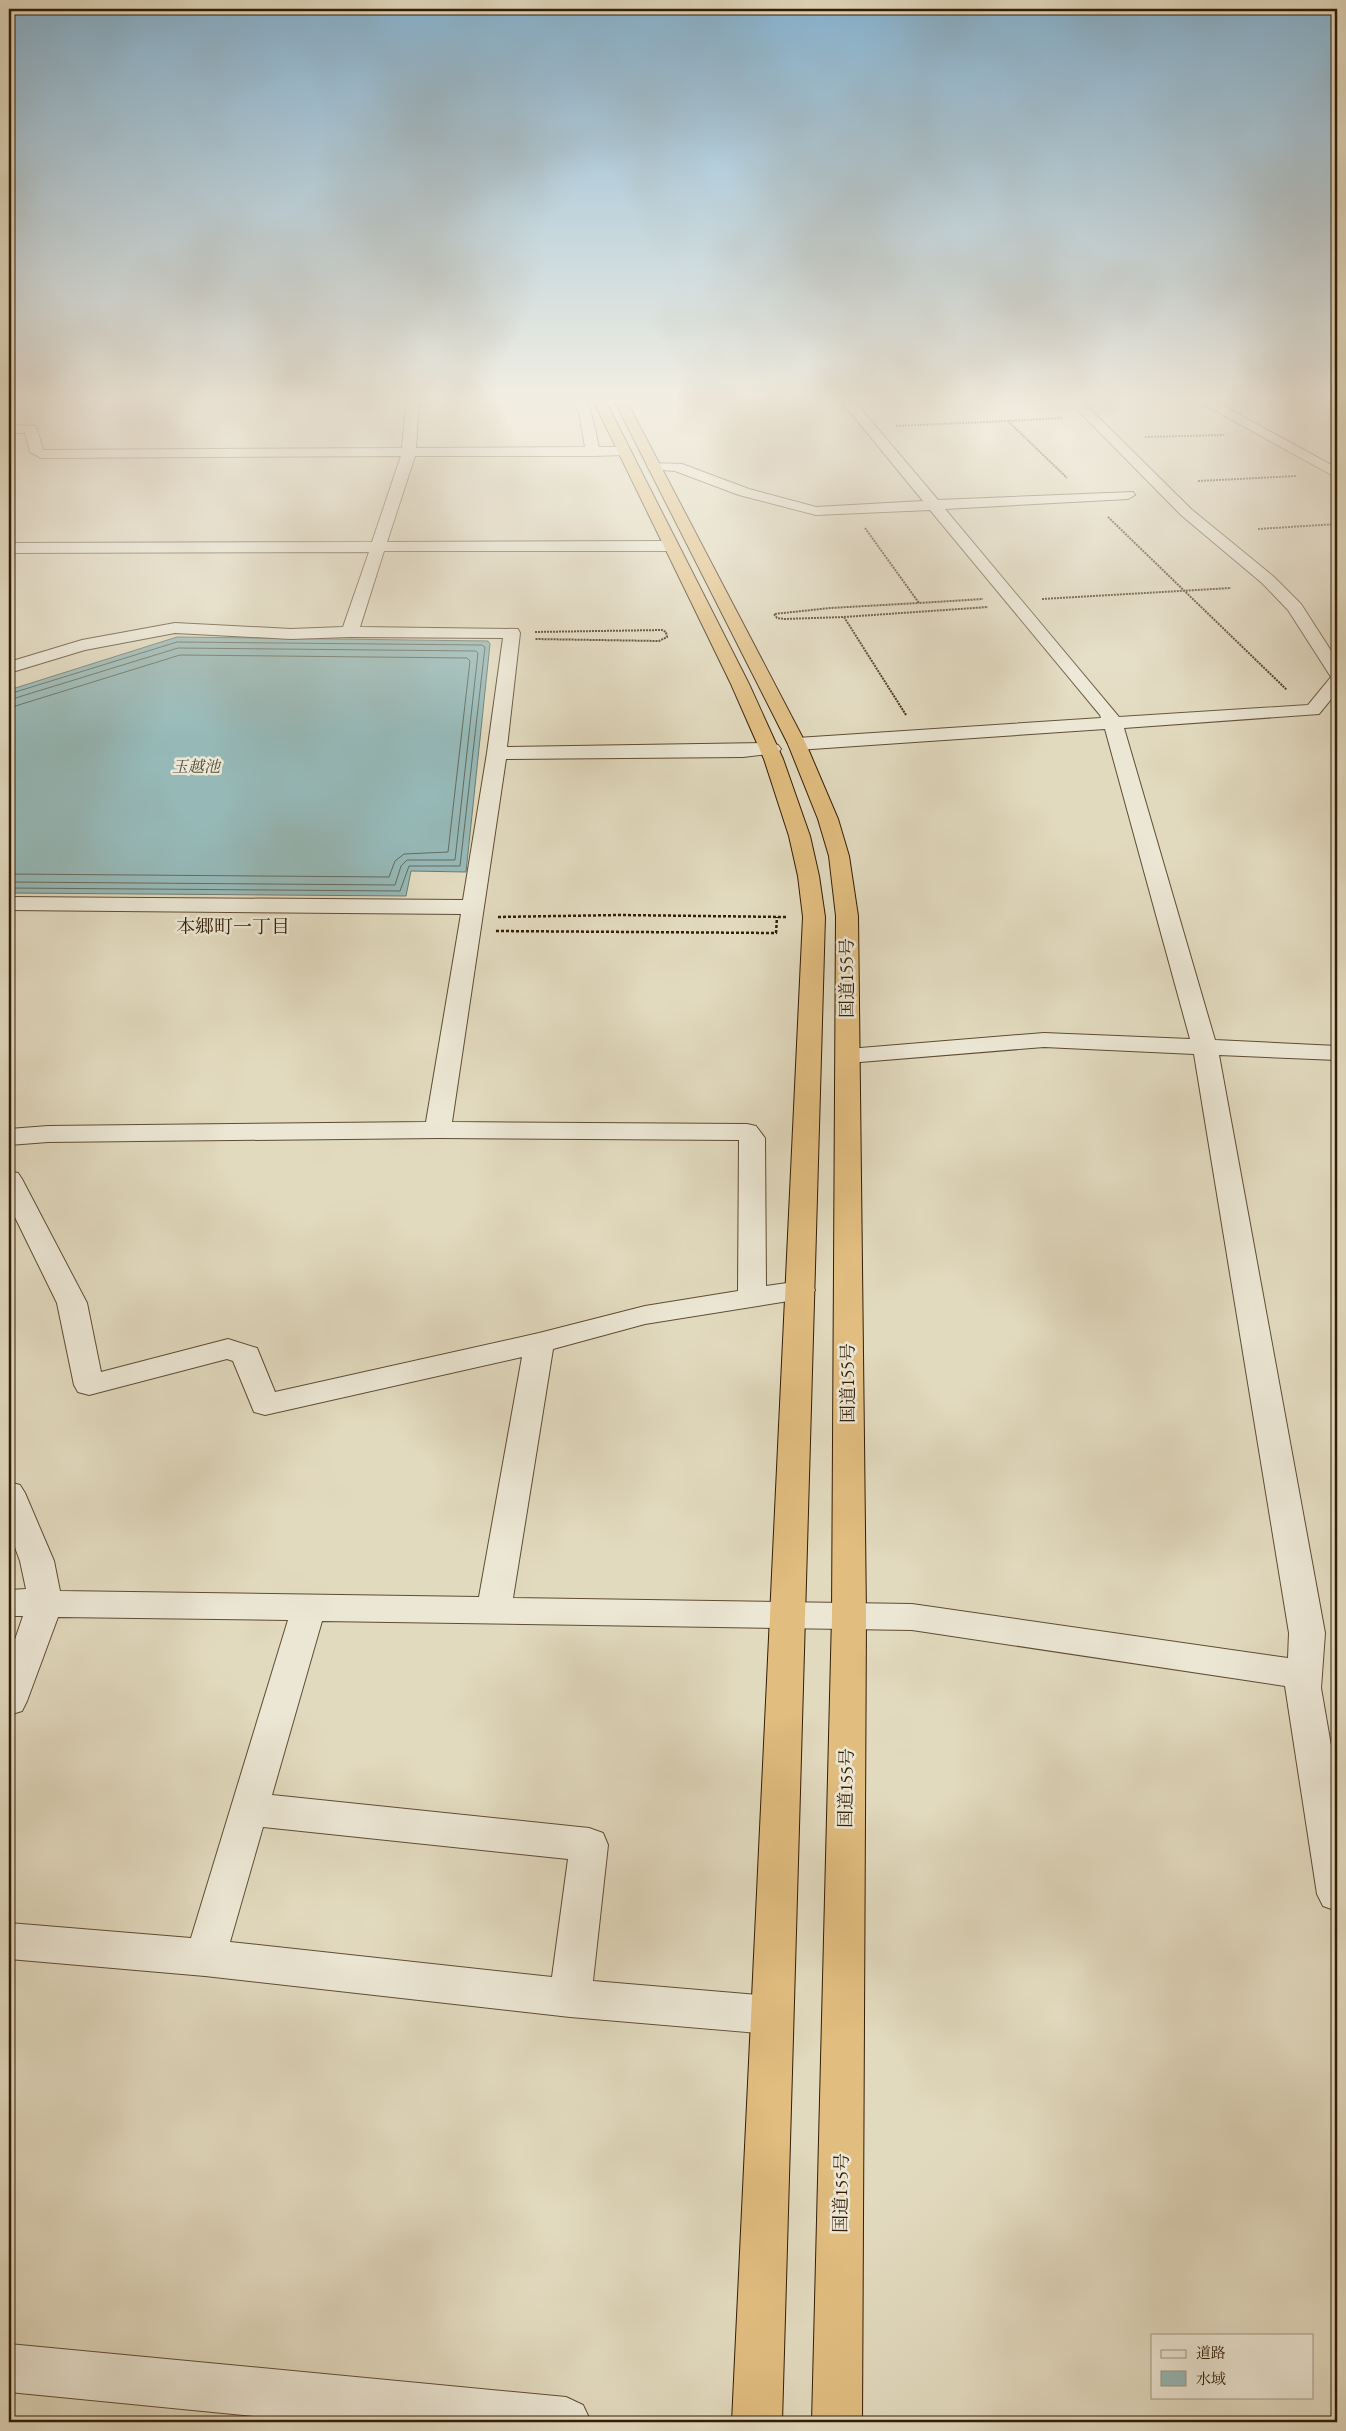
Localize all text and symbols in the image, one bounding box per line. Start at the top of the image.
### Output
water label: 玉越池 [172,756,222,777]
district label: 本郷町一丁目 [176,914,290,939]
street label: 国道155号 [835,938,858,1018]
street label: 国道155号 [836,1343,859,1423]
street label: 国道155号 [833,1748,858,1828]
street label: 国道155号 [828,2153,853,2233]
legend [1151,2334,1314,2398]
text: 道路 [1196,2343,1226,2362]
text: 水域 [1196,2369,1226,2388]

